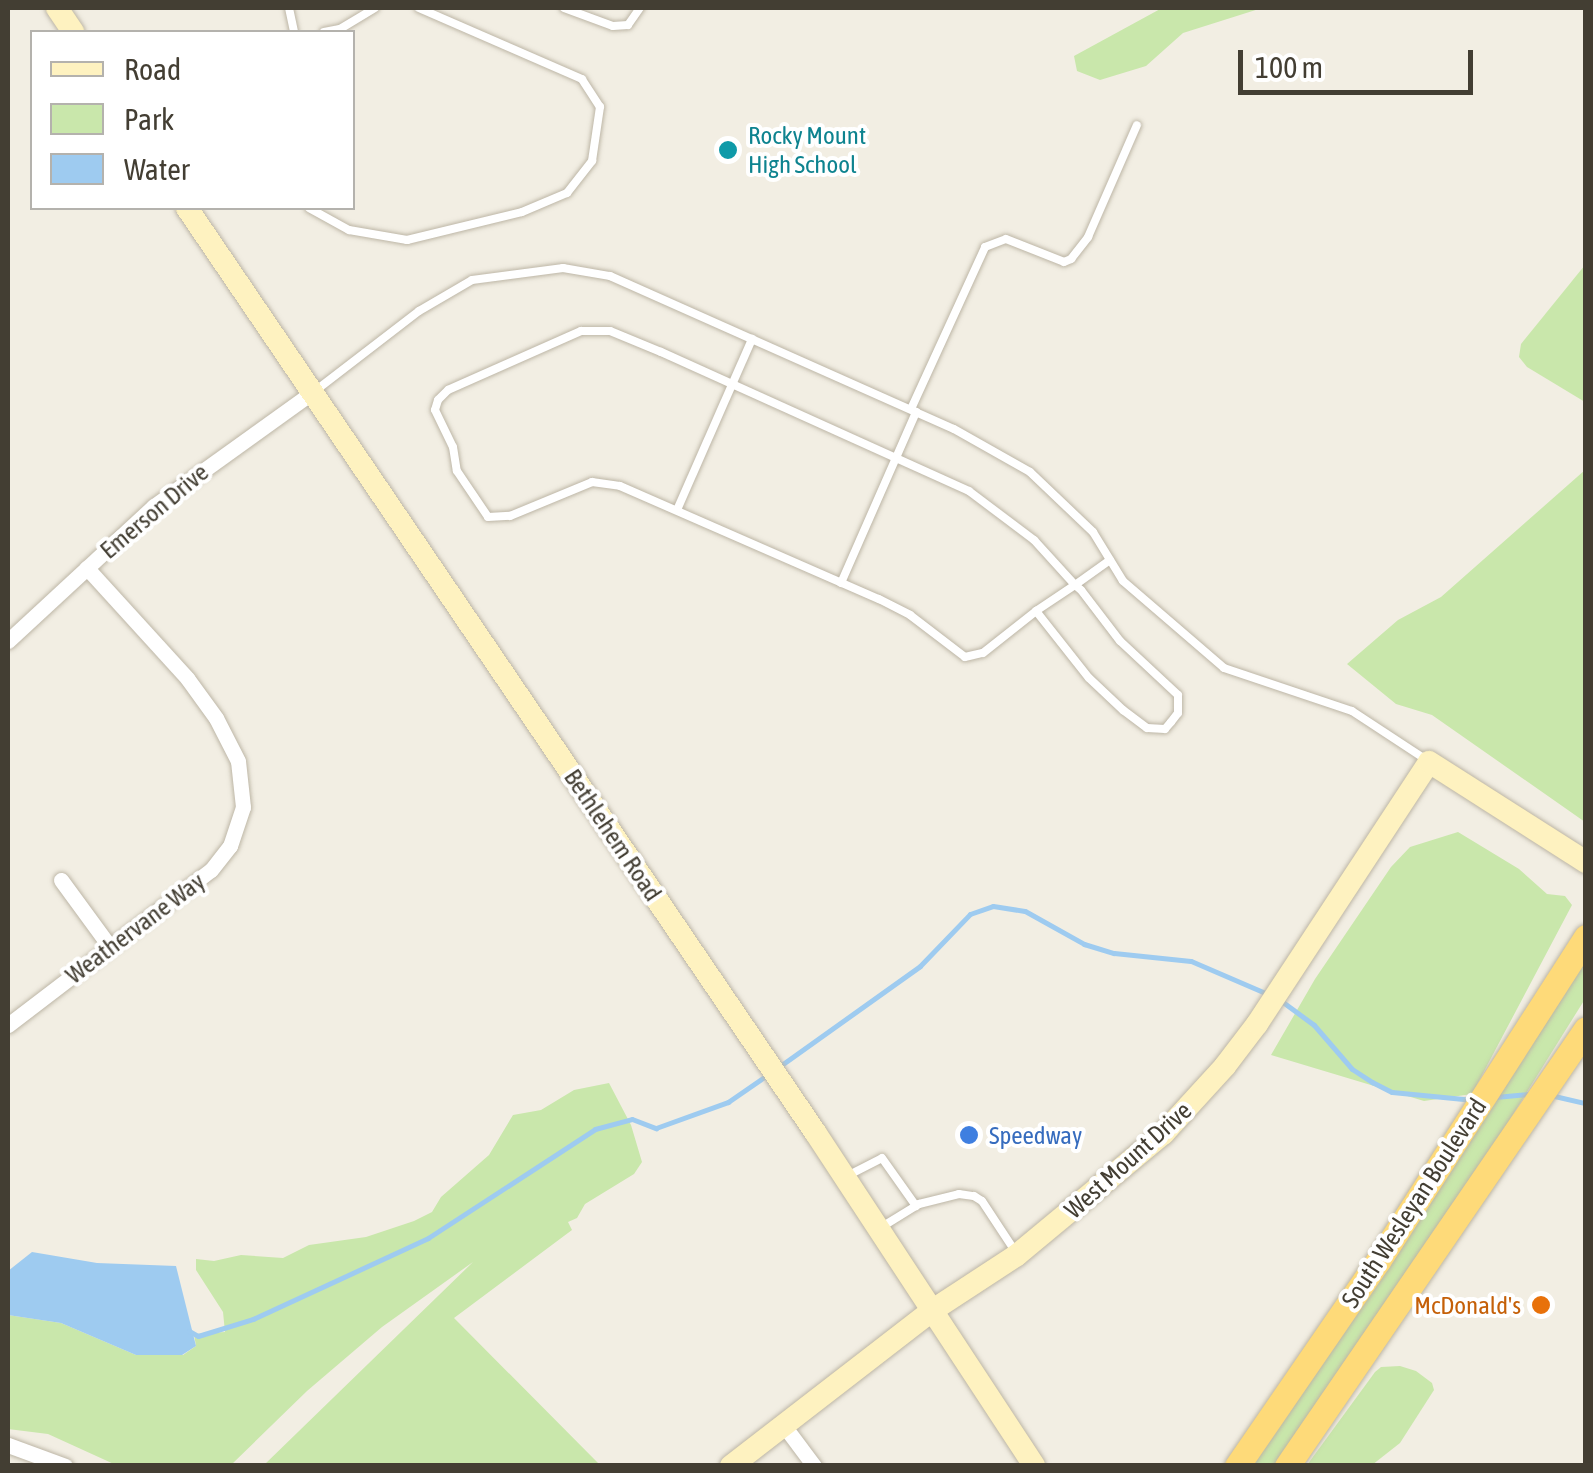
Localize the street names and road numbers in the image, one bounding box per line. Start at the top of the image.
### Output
street label: Emerson Drive [94,457,214,565]
street label: Bethlehem Road [558,763,668,907]
street label: Weathervane Way [60,866,210,990]
street label: South Wesleyan Boulevard [1335,1093,1493,1313]
street label: West Mount Drive [1059,1095,1197,1225]

